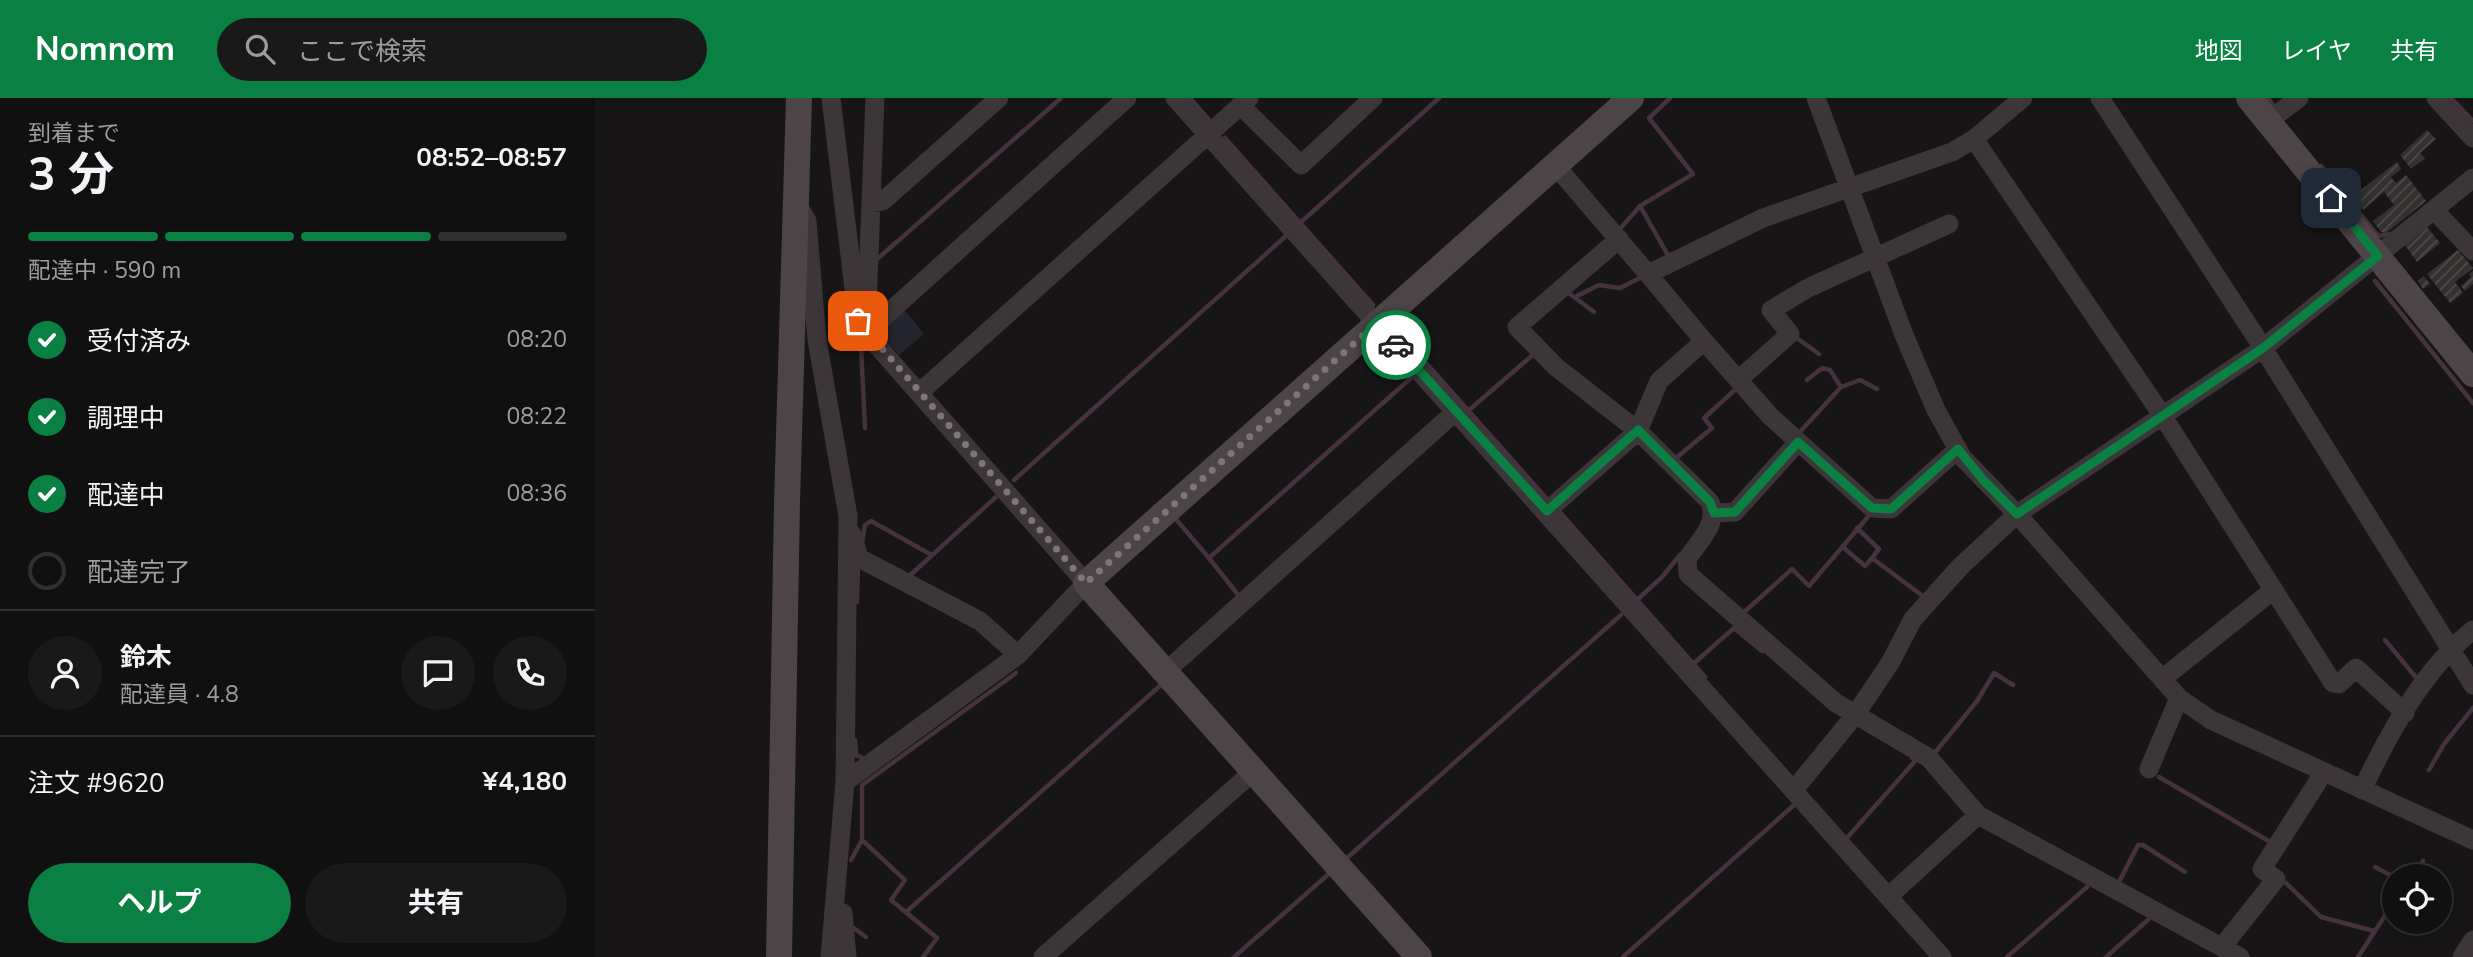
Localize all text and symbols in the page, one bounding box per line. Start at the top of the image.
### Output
search box [217,18,707,81]
text: Nomnom [35,27,175,72]
icon: search [241,30,279,68]
text: ここで検索 [297,34,427,69]
text: 地図 [2195,35,2243,67]
text: レイヤ [2281,35,2352,67]
text: 共有 [2390,35,2438,67]
text: 到着まで [28,118,120,149]
text: 08:52–08:57 [416,140,567,175]
text: 3 分 [28,143,114,206]
pin [2301,168,2361,228]
icon: home [2312,179,2350,217]
text: 配達中 · 590 m [28,255,181,286]
pin [828,291,888,351]
icon: bag [839,302,877,340]
courier [1361,310,1431,380]
icon: check [28,321,66,359]
text: 受付済み [87,324,191,359]
text: 08:20 [507,324,567,355]
icon: car [1377,326,1415,364]
icon: check [28,398,66,436]
text: 調理中 [87,401,165,436]
text: 08:22 [507,401,567,432]
icon: check [28,475,66,513]
text: 配達中 [87,478,165,513]
text: 08:36 [507,478,567,509]
text: 配達完了 [87,555,191,590]
button: person [28,636,102,710]
button: chat [401,636,475,710]
button: phone [493,636,567,710]
text: 鈴木 [120,640,172,675]
text: 配達員 · 4.8 [120,679,239,710]
text: ¥4,180 [483,764,567,799]
text: 注文 #9620 [28,766,165,801]
button: ヘルプ [28,863,291,943]
button: 共有 [305,863,567,943]
map controls [2382,864,2452,934]
button: locate [2382,864,2452,934]

